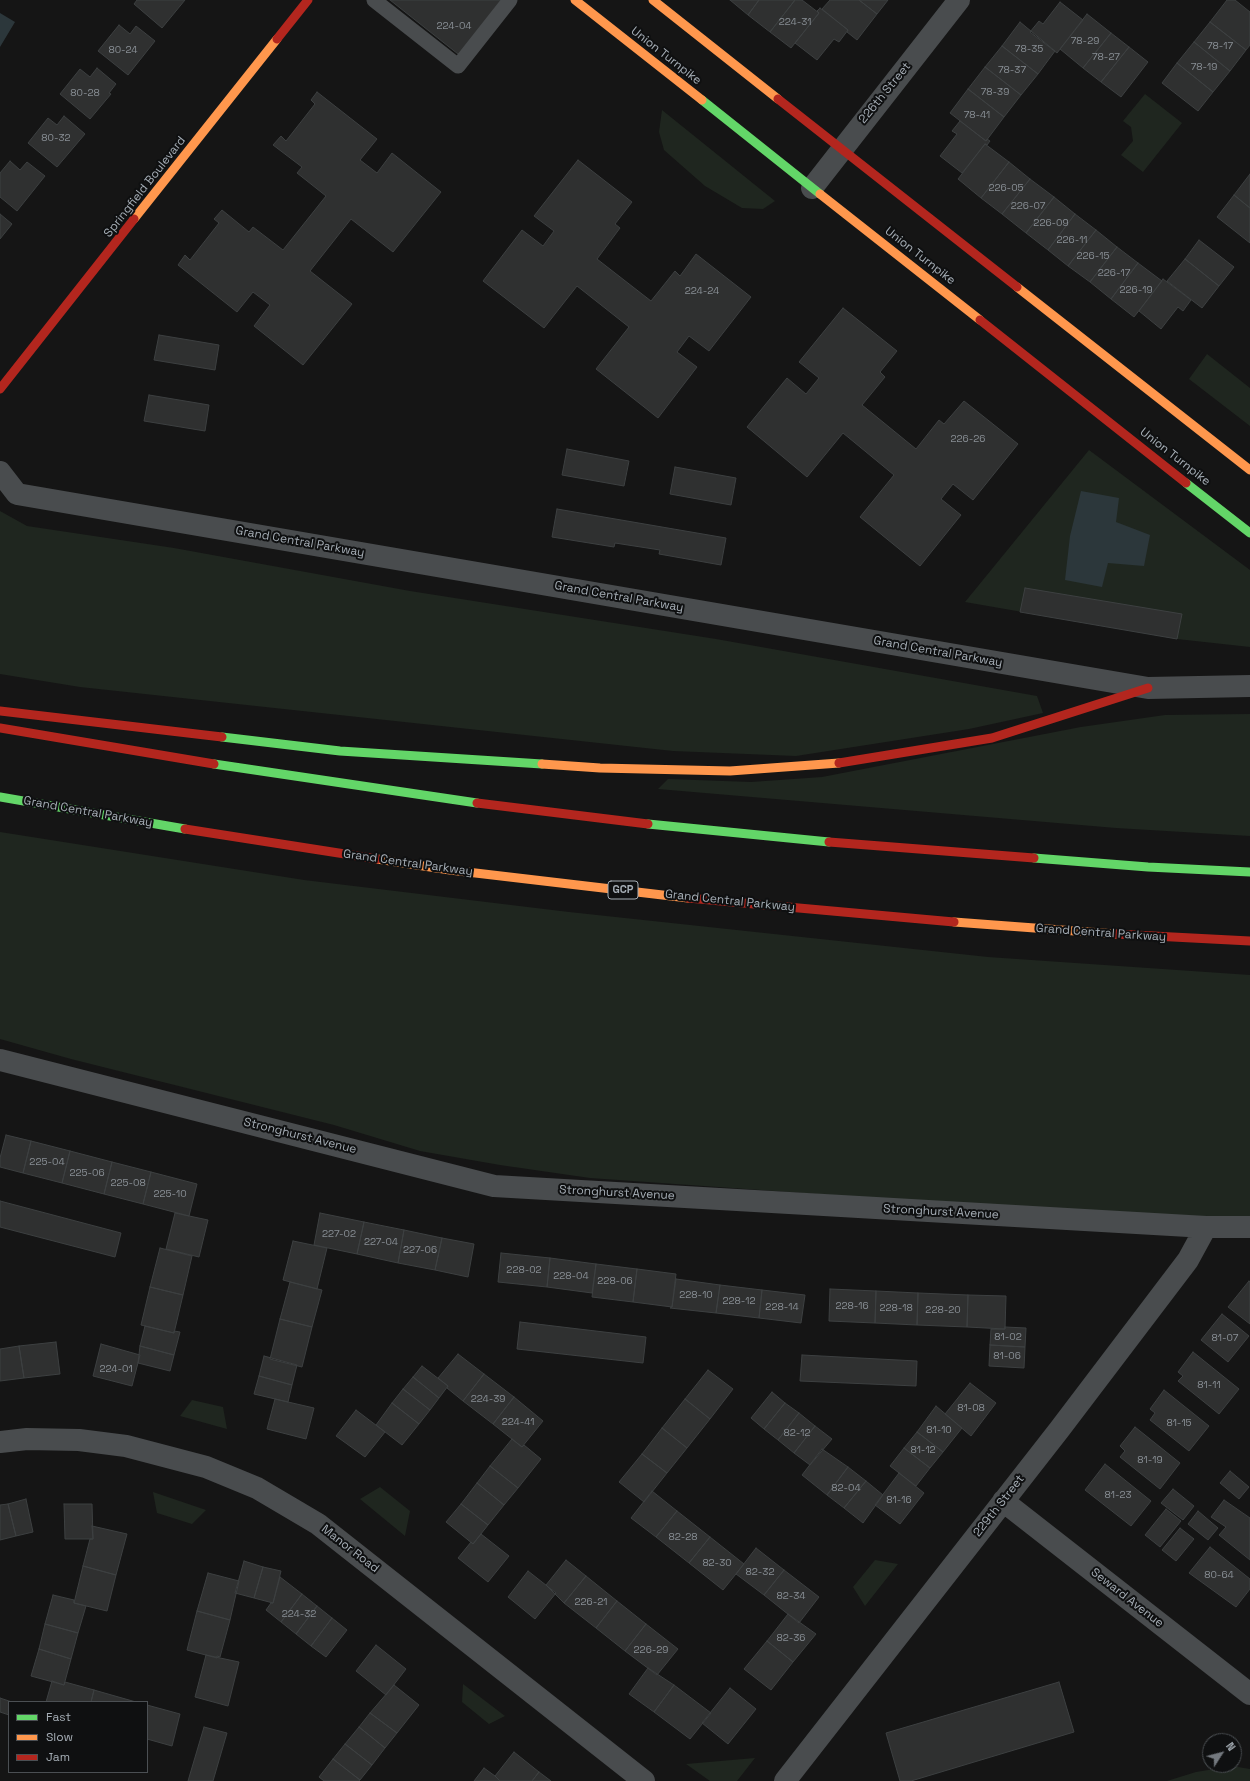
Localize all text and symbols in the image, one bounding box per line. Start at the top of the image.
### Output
house number: 224-31 [779,16,811,28]
house number: 224-04 [436,20,472,32]
street label: Union Turnpike [628,24,704,88]
house number: 78-29 [1071,35,1099,47]
house number: 78-17 [1207,40,1233,52]
house number: 78-35 [1015,43,1043,55]
house number: 80-24 [108,44,138,56]
house number: 78-27 [1092,51,1120,63]
street label: 226th Street [856,60,914,126]
house number: 78-19 [1191,61,1217,73]
house number: 78-37 [998,64,1026,76]
house number: 78-39 [981,86,1009,98]
house number: 80-28 [70,87,100,99]
house number: 78-41 [964,109,990,121]
house number: 80-32 [41,132,71,144]
street label: Springfield Boulevard [101,134,189,240]
house number: 226-05 [988,182,1024,194]
house number: 226-07 [1011,200,1045,212]
house number: 226-09 [1033,217,1069,229]
street label: Union Turnpike [882,224,958,288]
house number: 226-11 [1056,234,1088,246]
house number: 226-15 [1077,250,1109,262]
house number: 226-17 [1098,267,1130,279]
house number: 226-19 [1119,284,1153,296]
house number: 224-24 [685,285,719,297]
street label: Union Turnpike [1137,425,1213,489]
house number: 226-26 [951,433,985,445]
street label: Grand Central Parkway [234,524,366,560]
street label: Grand Central Parkway [553,579,685,615]
street label: Grand Central Parkway [872,634,1004,670]
street label: Grand Central Parkway [22,794,154,830]
street label: Grand Central Parkway [342,847,474,879]
road number: GCP [608,881,638,899]
street label: Grand Central Parkway [664,887,796,915]
street label: Grand Central Parkway [1035,921,1167,945]
street label: Stronghurst Avenue [242,1115,358,1157]
house number: 225-04 [29,1156,65,1168]
house number: 225-06 [69,1167,105,1179]
house number: 225-08 [110,1177,146,1189]
street label: Stronghurst Avenue [559,1183,675,1203]
house number: 225-10 [153,1188,187,1200]
street label: Stronghurst Avenue [883,1202,999,1222]
house number: 227-02 [322,1228,356,1240]
house number: 227-04 [364,1236,398,1248]
house number: 227-06 [403,1244,437,1256]
house number: 228-02 [506,1264,542,1276]
house number: 228-04 [553,1270,589,1282]
house number: 228-06 [597,1275,633,1287]
house number: 228-10 [679,1289,713,1301]
house number: 228-12 [722,1295,756,1307]
house number: 228-16 [835,1300,869,1312]
house number: 228-14 [765,1301,799,1313]
house number: 228-18 [879,1302,913,1314]
house number: 228-20 [925,1304,961,1316]
house number: 81-02 [994,1331,1022,1343]
house number: 81-07 [1212,1332,1238,1344]
house number: 81-06 [993,1350,1021,1362]
house number: 224-01 [99,1363,133,1375]
house number: 81-11 [1197,1379,1221,1391]
house number: 224-39 [471,1393,505,1405]
house number: 81-08 [957,1402,985,1414]
house number: 224-41 [502,1416,534,1428]
house number: 81-15 [1166,1417,1192,1429]
house number: 81-10 [926,1424,952,1436]
house number: 82-12 [784,1427,810,1439]
house number: 81-12 [910,1444,936,1456]
house number: 81-19 [1137,1454,1163,1466]
street label: 229th Street [970,1472,1028,1540]
house number: 82-04 [831,1482,861,1494]
house number: 81-23 [1105,1489,1131,1501]
house number: 81-16 [886,1494,912,1506]
street label: Manor Road [318,1522,382,1576]
house number: 82-28 [668,1531,698,1543]
house number: 82-30 [702,1557,732,1569]
street label: Seward Avenue [1088,1565,1166,1631]
house number: 82-32 [746,1566,774,1578]
house number: 80-64 [1204,1569,1234,1581]
house number: 82-34 [776,1590,806,1602]
house number: 226-21 [575,1596,607,1608]
house number: 224-32 [282,1608,316,1620]
house number: 82-36 [777,1632,805,1644]
house number: 226-29 [634,1644,668,1656]
legend [8,1701,148,1773]
text: Fast [46,1709,71,1725]
text: Slow [46,1729,73,1745]
north arrow [1202,1733,1242,1773]
text: N [1223,1739,1239,1754]
text: Jam [46,1749,70,1765]

